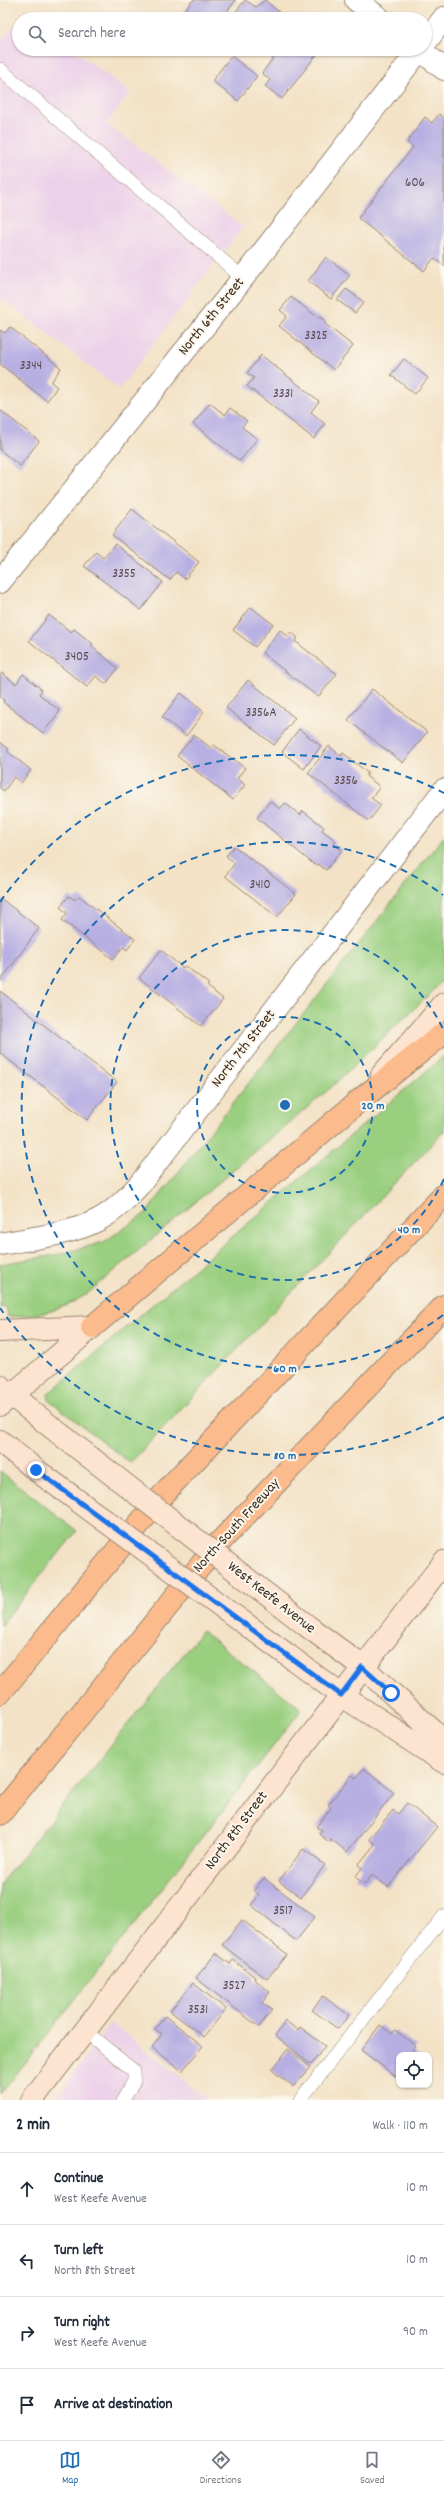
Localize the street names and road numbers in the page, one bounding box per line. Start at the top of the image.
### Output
street label: North 6th Street [174,273,251,361]
street label: North 7th Street [207,1005,282,1093]
street label: North-South Freeway [188,1473,286,1578]
street label: West Keefe Avenue [222,1556,320,1640]
street label: North 8th Street [200,1787,274,1875]

